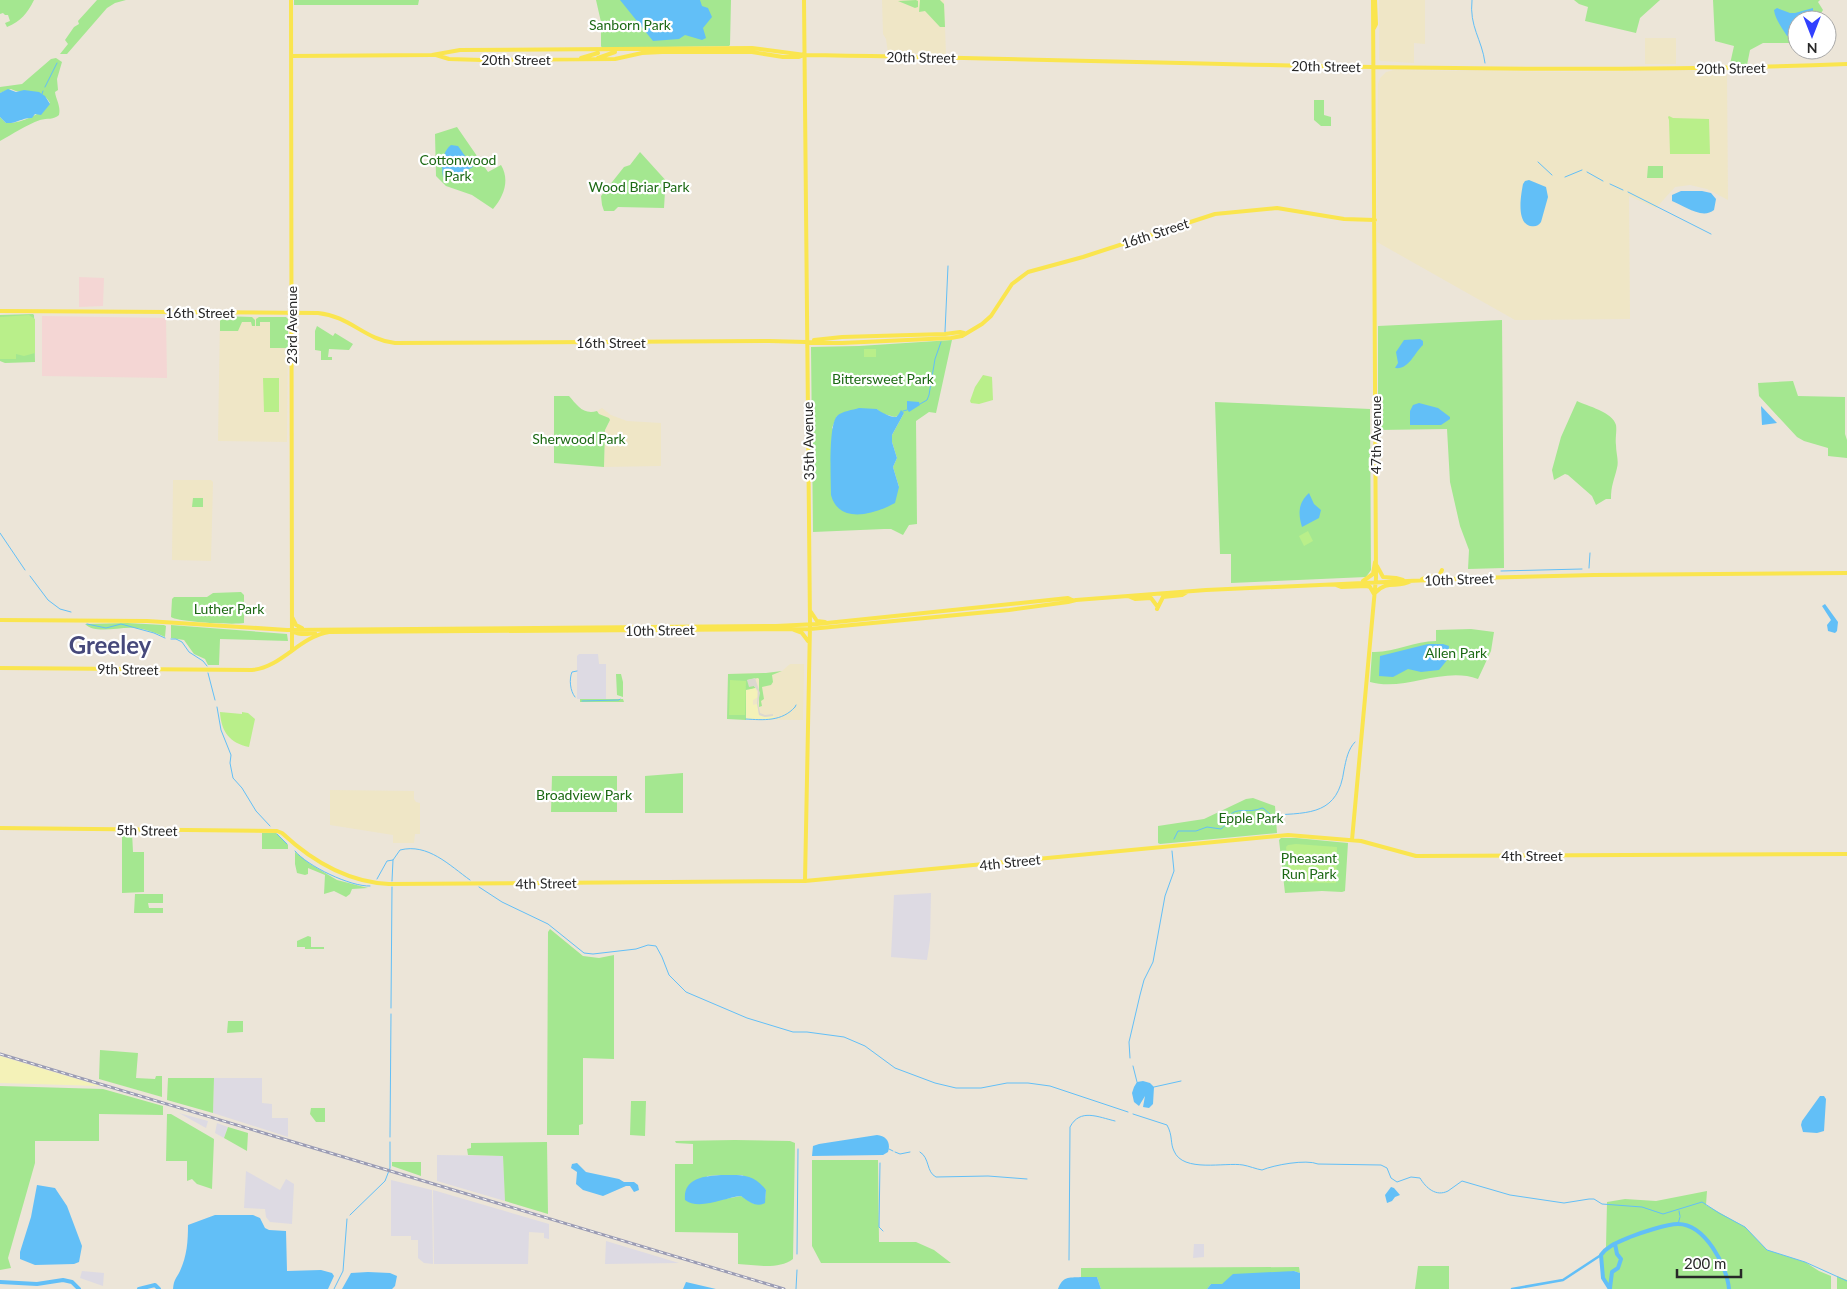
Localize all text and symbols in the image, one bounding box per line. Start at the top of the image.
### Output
north arrow [1787,10,1837,60]
park label: Sanborn Park [589,16,672,33]
text: N [1807,40,1817,57]
street label: 20th Street [886,48,956,66]
street label: 20th Street [481,51,551,68]
street label: 20th Street [1291,57,1361,75]
street label: 20th Street [1696,59,1766,77]
park label: Cottonwood Park [420,151,496,184]
park label: Wood Briar Park [588,178,690,195]
street label: 16th Street [1119,214,1191,252]
street label: 23rd Avenue [283,286,300,364]
street label: 16th Street [165,304,235,321]
street label: 16th Street [576,334,646,351]
park label: Bittersweet Park [832,370,935,387]
street label: 47th Avenue [1367,396,1384,474]
street label: 35th Avenue [799,402,817,480]
park label: Sherwood Park [532,430,627,447]
street label: 10th Street [1424,569,1494,589]
park label: Luther Park [194,600,265,617]
street label: 10th Street [625,621,695,639]
district label: Greeley [69,630,152,659]
park label: Allen Park [1425,644,1488,661]
street label: 9th Street [97,660,159,678]
park label: Broadview Park [536,786,633,803]
park label: Epple Park [1218,809,1284,826]
street label: 5th Street [116,821,178,839]
street label: 4th Street [1501,847,1563,864]
park label: Pheasant Run Park [1281,849,1337,882]
street label: 4th Street [979,850,1041,874]
street label: 4th Street [515,874,577,892]
scale bar [1677,1246,1741,1278]
text: 200 m [1684,1254,1726,1272]

